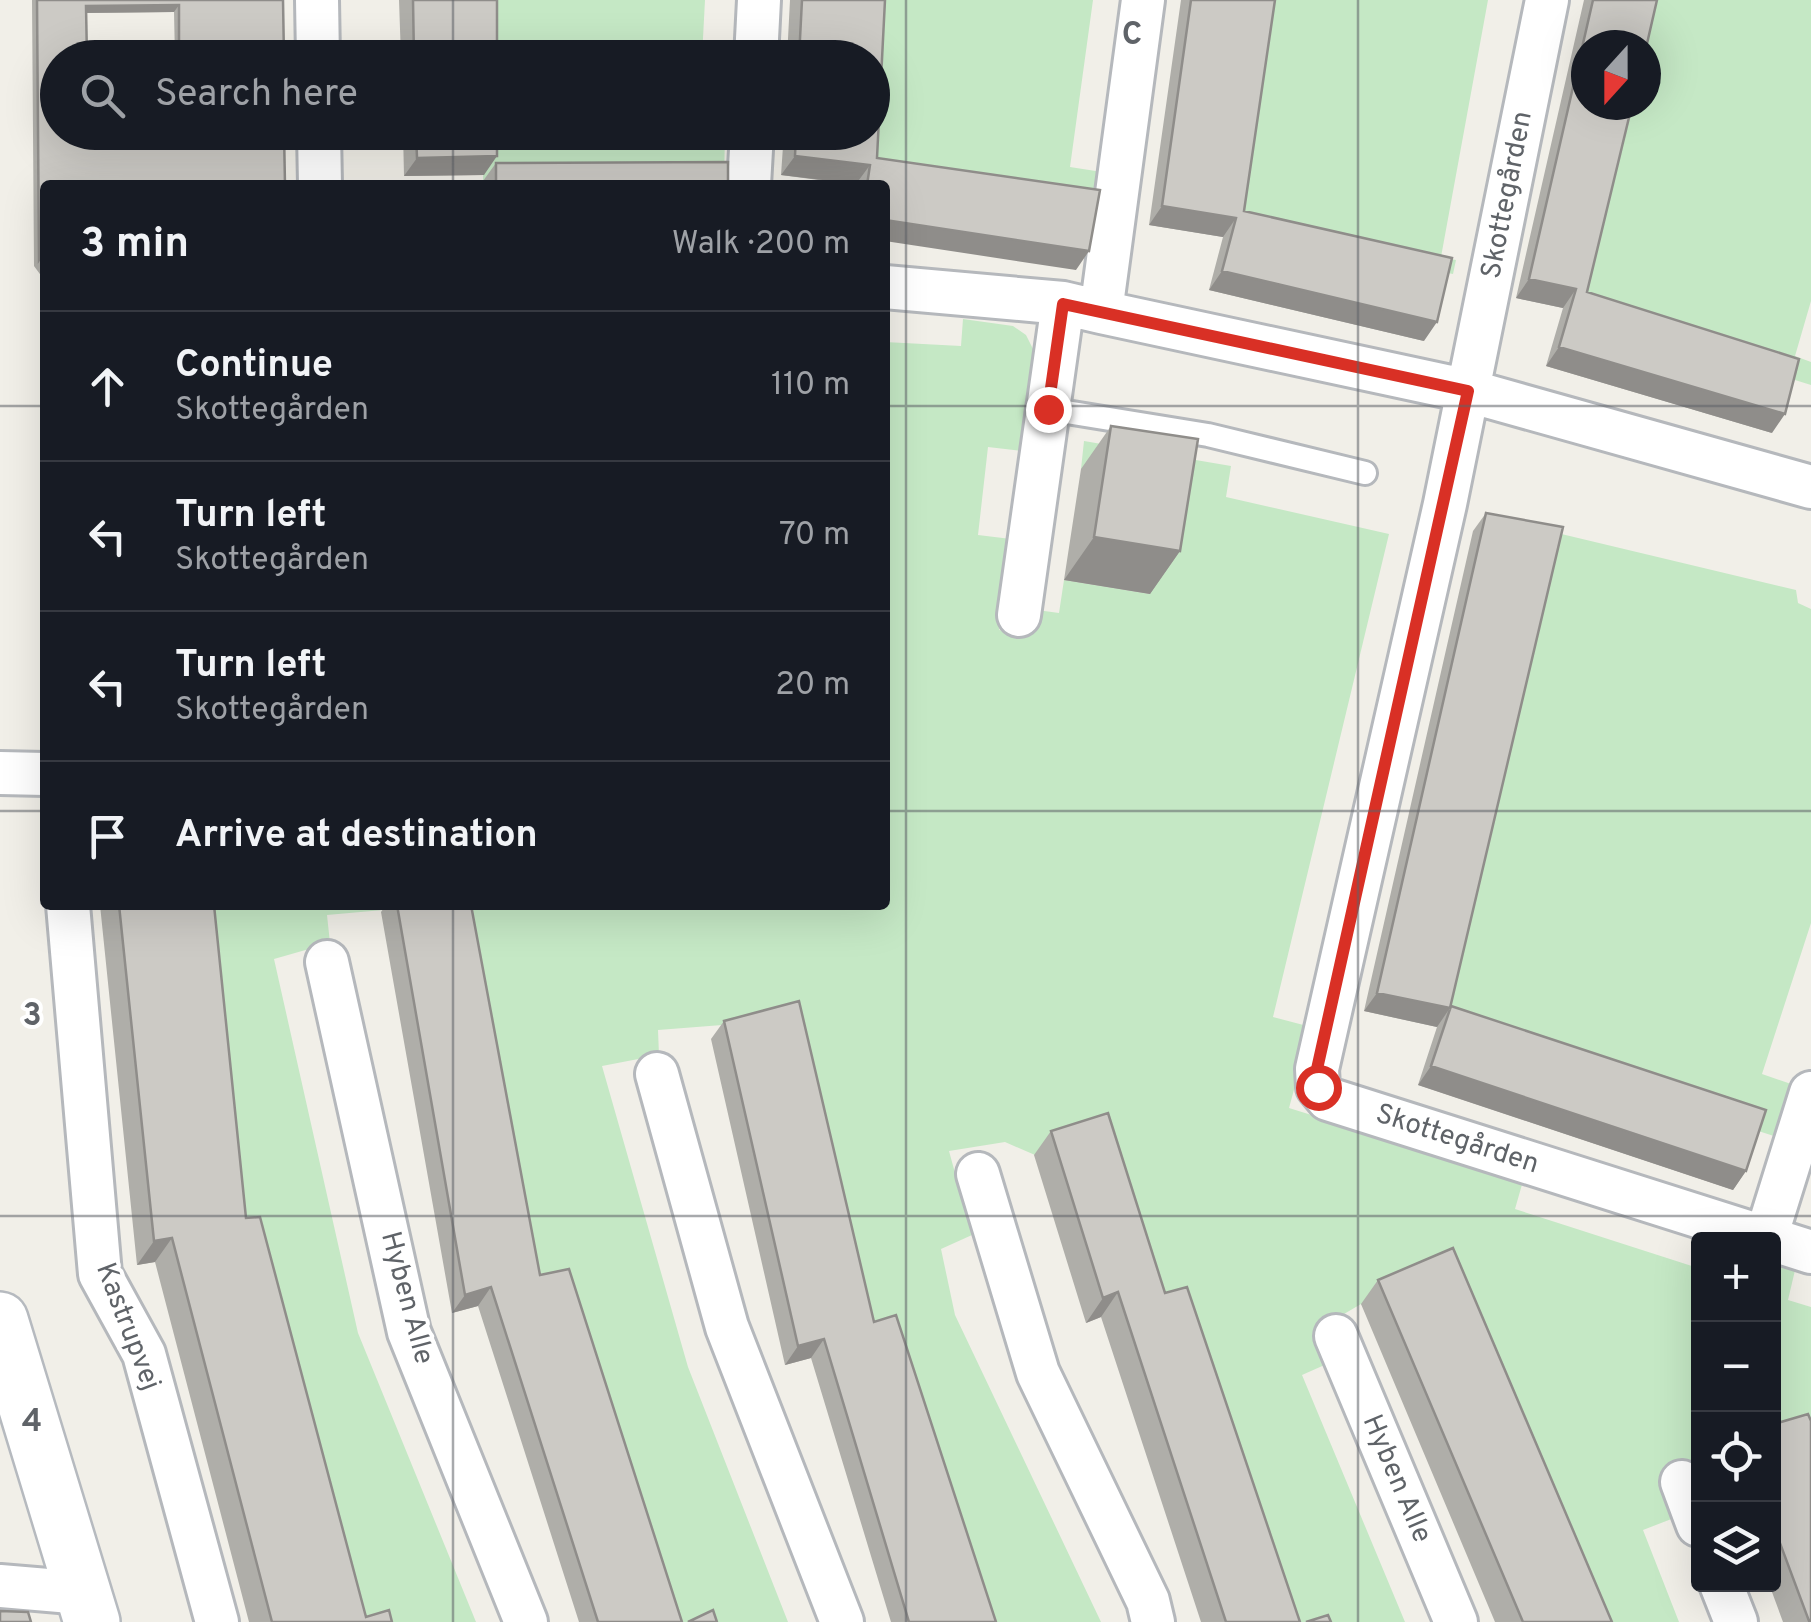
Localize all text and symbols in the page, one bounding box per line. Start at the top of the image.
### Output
text: C [1122,16,1142,56]
north arrow [1571,30,1661,120]
search box [40,40,890,150]
icon: search [75,68,130,123]
text: Search here [155,71,358,120]
street label: Skottegården [1474,108,1542,282]
text: 3 min [80,219,189,272]
text: Walk · 200 m [672,225,850,265]
text: Continue [175,342,333,391]
icon: ahead [80,359,135,414]
text: 110 m [771,366,850,406]
route end [1026,387,1072,433]
text: Skottegården [175,391,369,431]
text: Turn left [175,492,327,541]
icon: left [80,509,135,564]
text: 70 m [779,516,850,556]
text: Skottegården [175,541,369,581]
text: Turn left [175,642,327,691]
icon: left [80,659,135,714]
text: 20 m [775,666,850,706]
text: Skottegården [175,691,369,731]
icon: arrive [80,809,135,864]
text: Arrive at destination [175,812,538,861]
text: 3 [22,997,42,1037]
route start [1296,1065,1342,1111]
street label: Skottegården [1371,1097,1543,1183]
street label: Hyben Alle [371,1228,441,1368]
map controls [1691,1232,1781,1592]
button: + [1691,1232,1781,1322]
street label: Kastrupvej [86,1258,168,1396]
button: − [1691,1322,1781,1412]
text: 4 [22,1403,42,1443]
street label: Hyben Alle [1353,1409,1439,1549]
button: locate [1691,1412,1781,1502]
button: layers [1691,1502,1781,1592]

